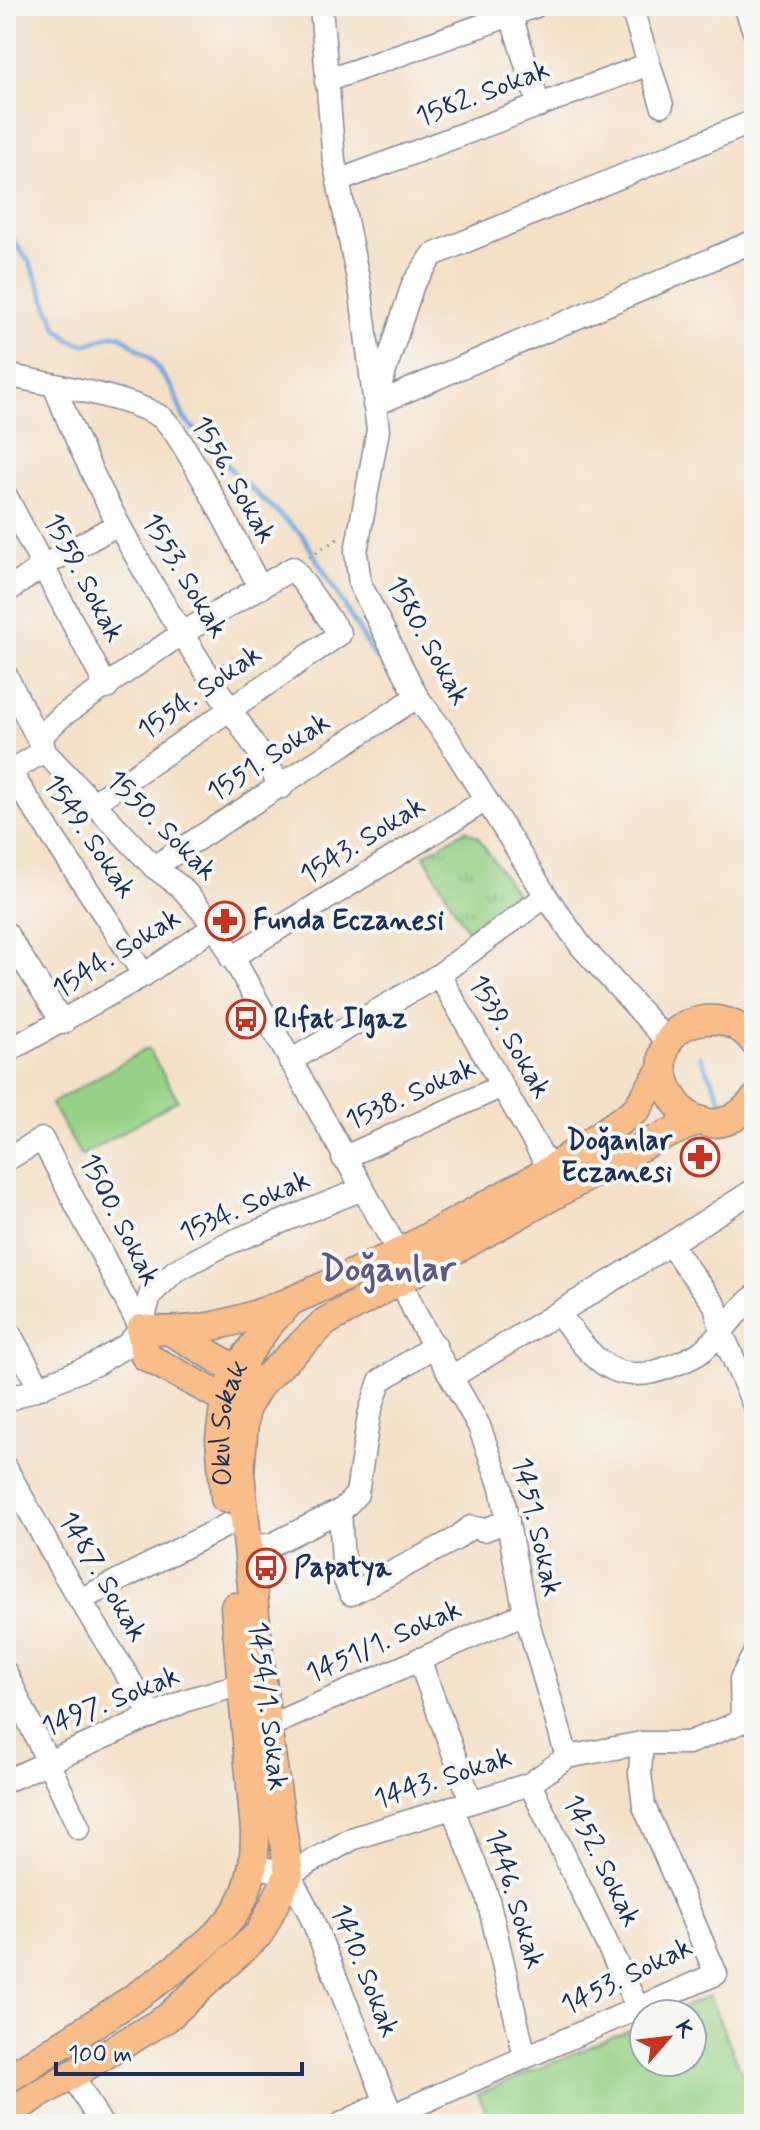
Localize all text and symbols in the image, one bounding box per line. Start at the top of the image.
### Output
street label: 1582. Sokak [411,52,555,136]
street label: 1556. Sokak [182,409,284,551]
street label: 1559. Sokak [34,507,132,649]
street label: 1553. Sokak [132,507,236,646]
street label: 1580. Sokak [376,570,478,712]
street label: 1554. Sokak [131,637,269,749]
street label: 1551. Sokak [200,704,338,812]
street label: 1550. Sokak [97,762,225,890]
street label: 1549. Sokak [34,768,144,906]
street label: 1543. Sokak [293,788,433,894]
street label: 1544. Sokak [46,900,188,1008]
pharmacy icon: Funda Eczanesi [204,900,246,942]
place label: Funda Eczanesi [253,903,444,940]
street label: 1539. Sokak [459,968,559,1106]
bus stop icon: Rıfat Ilgaz [225,998,267,1040]
place label: Rıfat Ilgaz [274,1001,407,1039]
street label: 1538. Sokak [340,1050,482,1140]
place label: Doğanlar Eczanesi [561,1123,673,1192]
pharmacy icon: Doğanlar Eczanesi [679,1136,721,1178]
street label: 1500. Sokak [70,1147,168,1293]
street label: 1534. Sokak [174,1162,316,1252]
district label: Doğanlar [320,1247,457,1294]
street label: Okul Sokak [201,1351,257,1488]
street label: 1451. Sokak [502,1454,570,1600]
street label: 1487. Sokak [49,1505,155,1649]
bus stop icon: Papatya [245,1547,287,1589]
place label: Papatya [294,1550,392,1587]
street label: 1451/1. Sokak [300,1591,468,1693]
street label: 1454/1. Sokak [238,1619,296,1793]
street label: 1497. Sokak [37,1658,185,1746]
street label: 1443. Sokak [369,1739,517,1819]
street label: 1452. Sokak [553,1789,649,1933]
street label: 1446. Sokak [475,1824,553,1974]
street label: 1410. Sokak [321,1899,407,2043]
street label: 1453. Sokak [555,1929,699,2025]
north arrow [628,1998,708,2078]
text: K [668,2016,700,2043]
scale bar [56,2026,302,2076]
text: 100 m [68,2040,132,2071]

